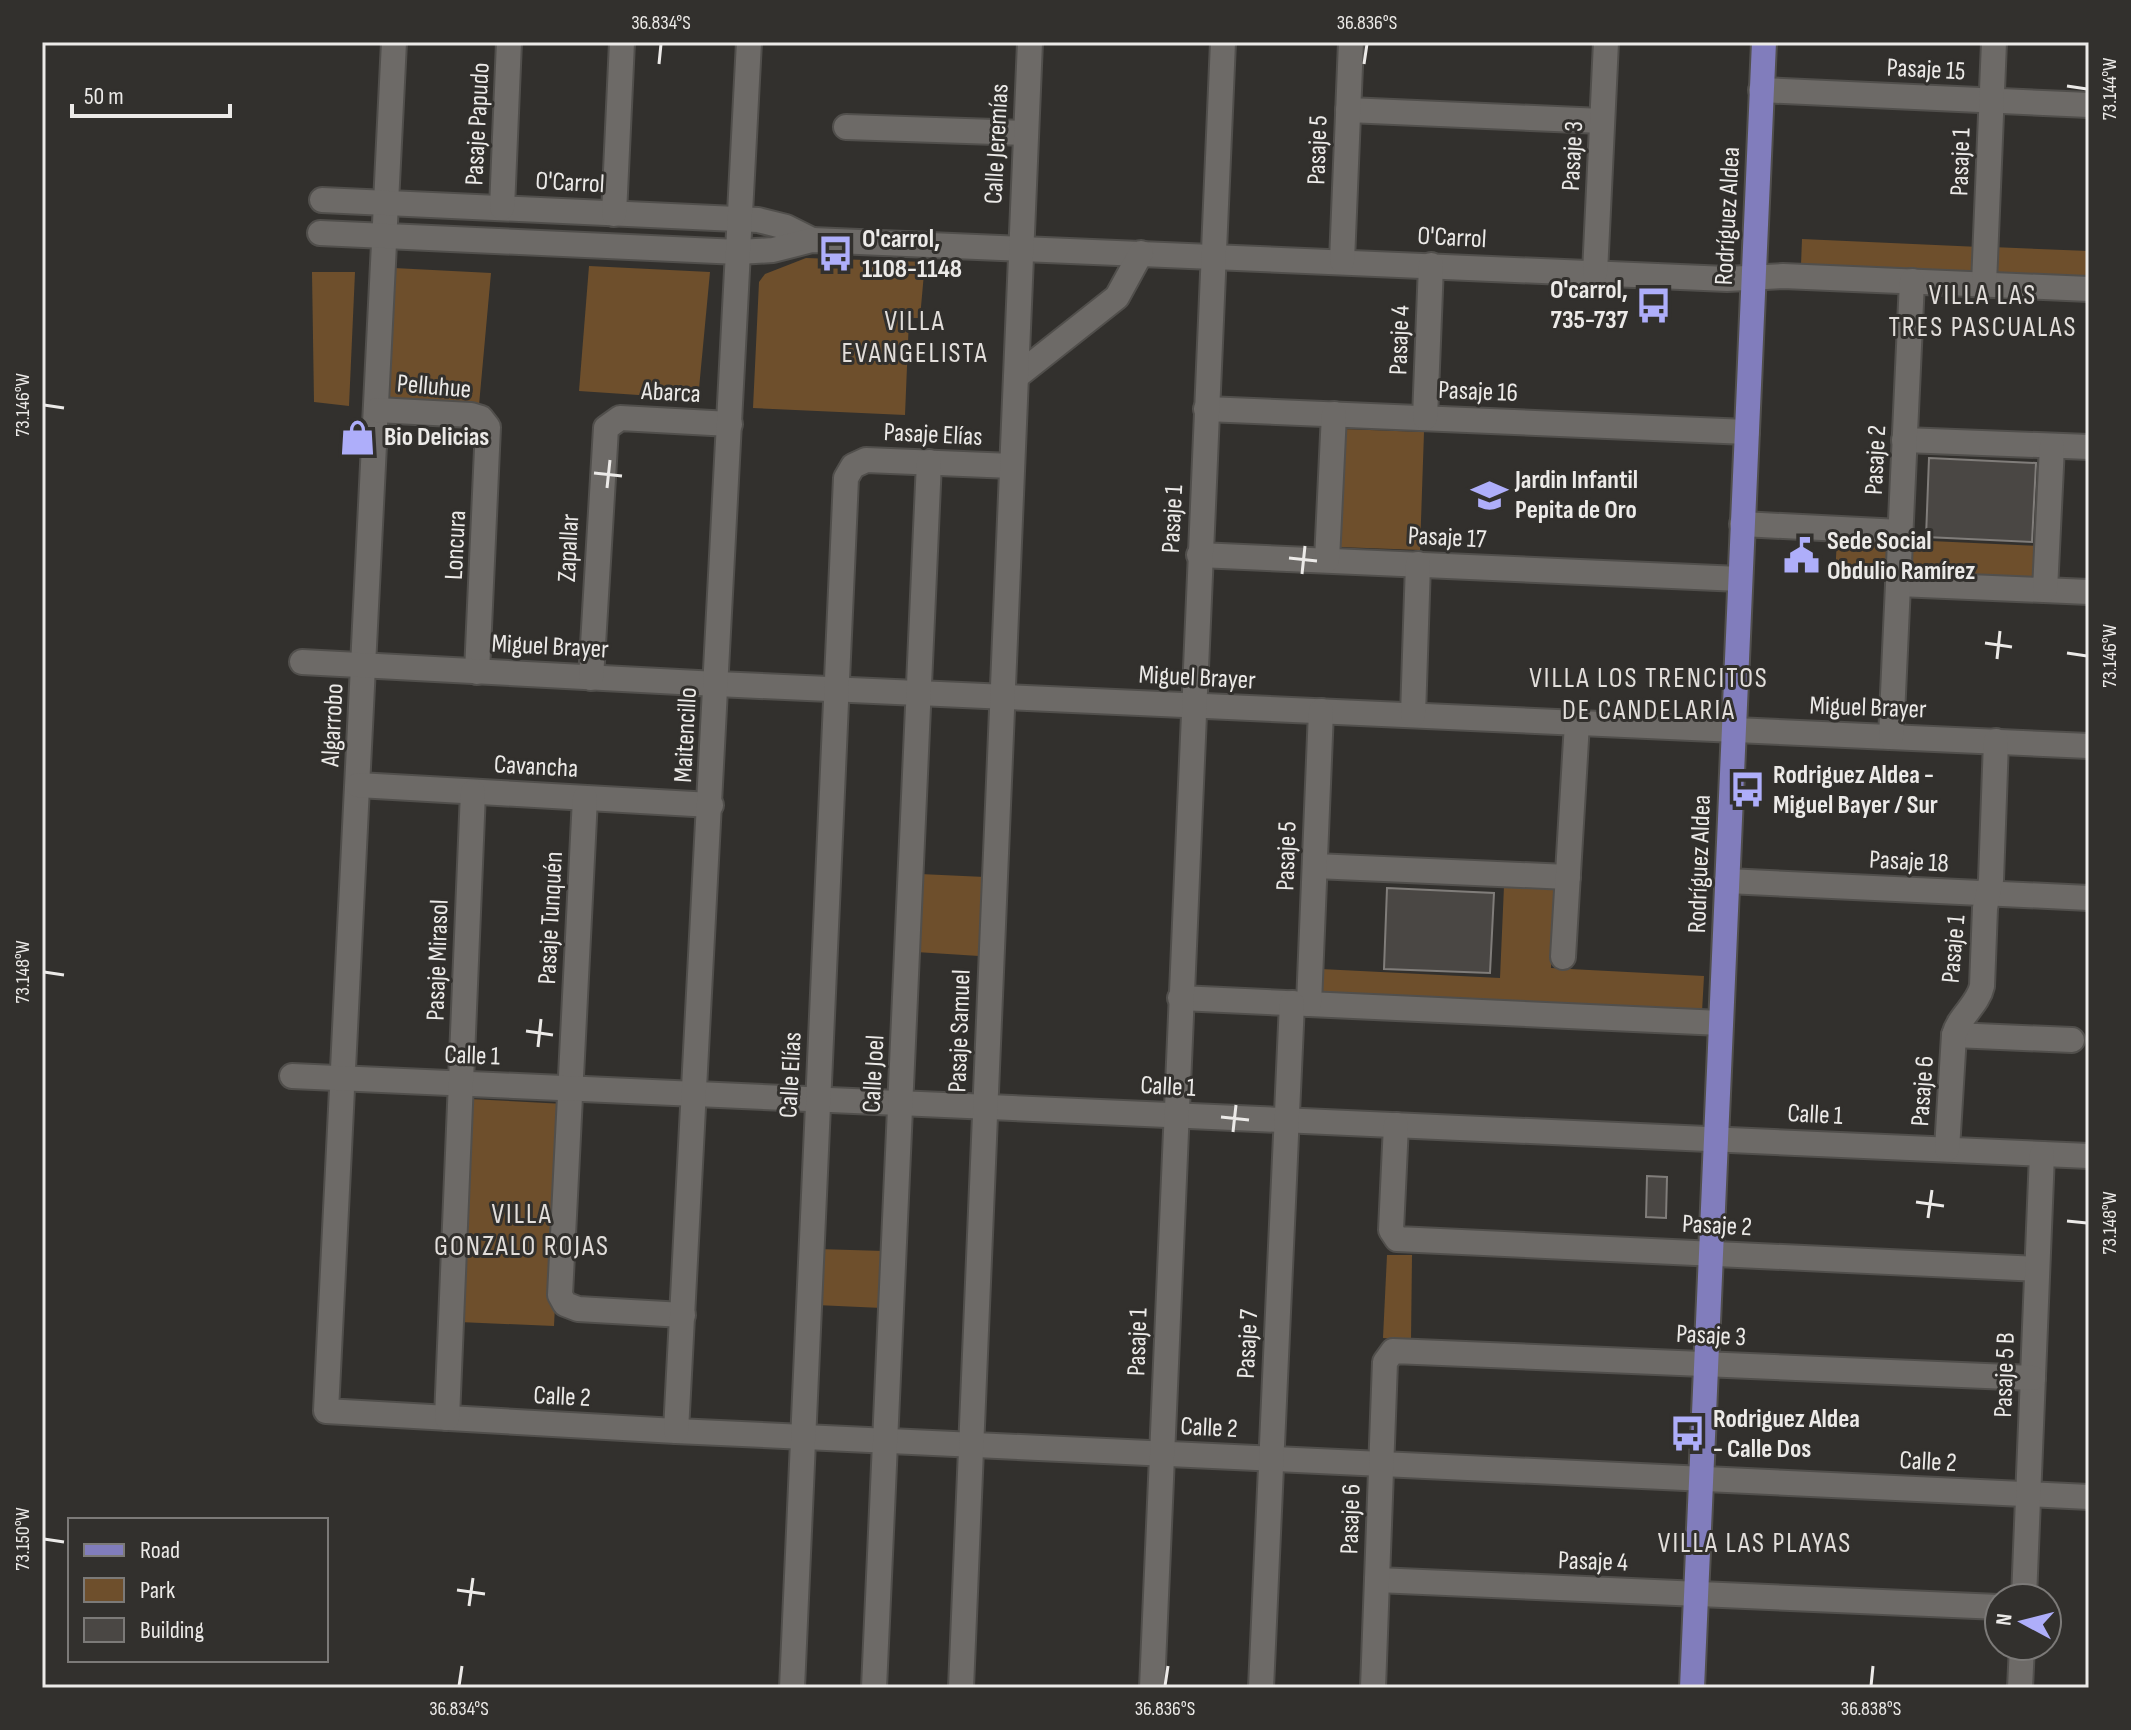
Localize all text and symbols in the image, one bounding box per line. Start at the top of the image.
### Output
text: 36.834°S [631,11,691,35]
text: 36.836°S [1337,11,1397,35]
street label: Pasaje 15 [1886,52,1966,88]
text: 73.144°W [2098,58,2122,120]
street label: Pasaje Papudo [459,62,497,186]
scale bar [72,68,230,118]
text: 50 m [84,82,124,111]
street label: Calle Jeremías [978,83,1016,205]
street label: Pasaje 5 [1301,115,1335,185]
street label: Pasaje 3 [1556,120,1590,192]
street label: Pasaje 1 [1944,127,1978,197]
street label: Rodríguez Aldea [1709,146,1747,286]
street label: O'Carrol [535,166,605,200]
street label: O'Carrol [1417,221,1487,255]
place label: O'carrol, 1108-1148 [862,224,962,285]
bus stop icon: O'carrol, 1108-1148 [817,235,855,273]
place label: O'carrol, 735-737 [1550,275,1629,336]
district label: VILLA LAS TRES PASCUALAS [1888,279,2078,344]
bus stop icon: O'carrol, 735-737 [1635,286,1673,324]
street label: Pasaje 4 [1383,304,1417,376]
district label: VILLA EVANGELISTA [841,305,989,370]
street label: Pelluhue [396,368,472,406]
text: 73.146°W [11,373,35,437]
street label: Pasaje 16 [1438,375,1518,409]
street label: Abarca [640,376,701,410]
street label: Pasaje Elías [883,417,983,453]
shop icon: Bio Delicias [339,418,377,456]
place label: Bio Delicias [384,422,489,453]
street label: Pasaje 2 [1859,424,1893,496]
place label: Jardin Infantil Pepita de Oro [1514,465,1638,526]
school or university icon: Jardin Infantil Pepita de Oro [1470,476,1508,514]
street label: Pasaje 1 [1156,484,1190,554]
street label: Loncura [439,509,473,581]
street label: Zapallar [552,513,586,583]
street label: Pasaje 17 [1407,520,1488,556]
place label: Sede Social Obdulio Ramírez [1827,526,1975,587]
public building icon: Sede Social Obdulio Ramírez [1782,537,1820,575]
text: 73.146°W [2098,624,2122,688]
street label: Miguel Brayer [491,628,610,666]
street label: Miguel Brayer [1138,659,1257,697]
district label: VILLA LOS TRENCITOS DE CANDELARIA [1529,662,1769,727]
street label: Algarrobo [315,683,351,768]
street label: Maitencillo [668,687,704,783]
street label: Miguel Brayer [1809,690,1928,726]
street label: Cavancha [493,749,579,785]
place label: Rodriguez Aldea - Miguel Bayer / Sur [1773,760,1938,821]
bus stop icon: Rodriguez Aldea - Miguel Bayer / Sur [1728,771,1766,809]
street label: Rodríguez Aldea [1682,794,1718,934]
street label: Pasaje 5 [1270,821,1304,891]
street label: Pasaje 18 [1868,844,1950,880]
street label: Pasaje Tunquén [532,851,570,985]
street label: Pasaje Mirasol [420,899,456,1021]
street label: Pasaje 1 [1936,914,1972,984]
text: 73.148°W [11,940,35,1004]
street label: Pasaje Samuel [942,969,978,1093]
street label: Calle Elías [773,1031,809,1119]
street label: Calle Joel [856,1034,892,1114]
street label: Calle 1 [444,1040,500,1072]
street label: Pasaje 6 [1905,1055,1941,1127]
street label: Calle 1 [1139,1070,1197,1104]
street label: Calle 1 [1786,1098,1844,1132]
text: 73.148°W [2098,1191,2122,1255]
district label: VILLA GONZALO ROJAS [434,1198,610,1263]
street label: Pasaje 2 [1681,1209,1753,1243]
street label: Pasaje 1 [1121,1307,1155,1377]
street label: Pasaje 7 [1231,1308,1265,1380]
street label: Pasaje 3 [1675,1319,1747,1353]
street label: Pasaje 5 B [1988,1332,2022,1418]
street label: Calle 2 [533,1380,591,1414]
place label: Rodriguez Aldea - Calle Dos [1713,1404,1860,1465]
street label: Calle 2 [1180,1411,1238,1445]
bus stop icon: Rodriguez Aldea - Calle Dos [1668,1415,1706,1453]
street label: Calle 2 [1899,1445,1957,1479]
street label: Pasaje 6 [1334,1483,1368,1555]
text: 73.150°W [11,1507,35,1571]
legend [68,1518,328,1662]
district label: VILLA LAS PLAYAS [1658,1527,1852,1560]
text: Road [140,1536,180,1565]
street label: Pasaje 4 [1557,1545,1629,1579]
text: Park [140,1576,175,1605]
north arrow [1983,1582,2063,1662]
text: N [1991,1612,2019,1627]
text: Building [140,1616,204,1645]
text: 36.834°S [429,1697,489,1721]
text: 36.836°S [1135,1697,1195,1721]
text: 36.838°S [1841,1697,1901,1721]

